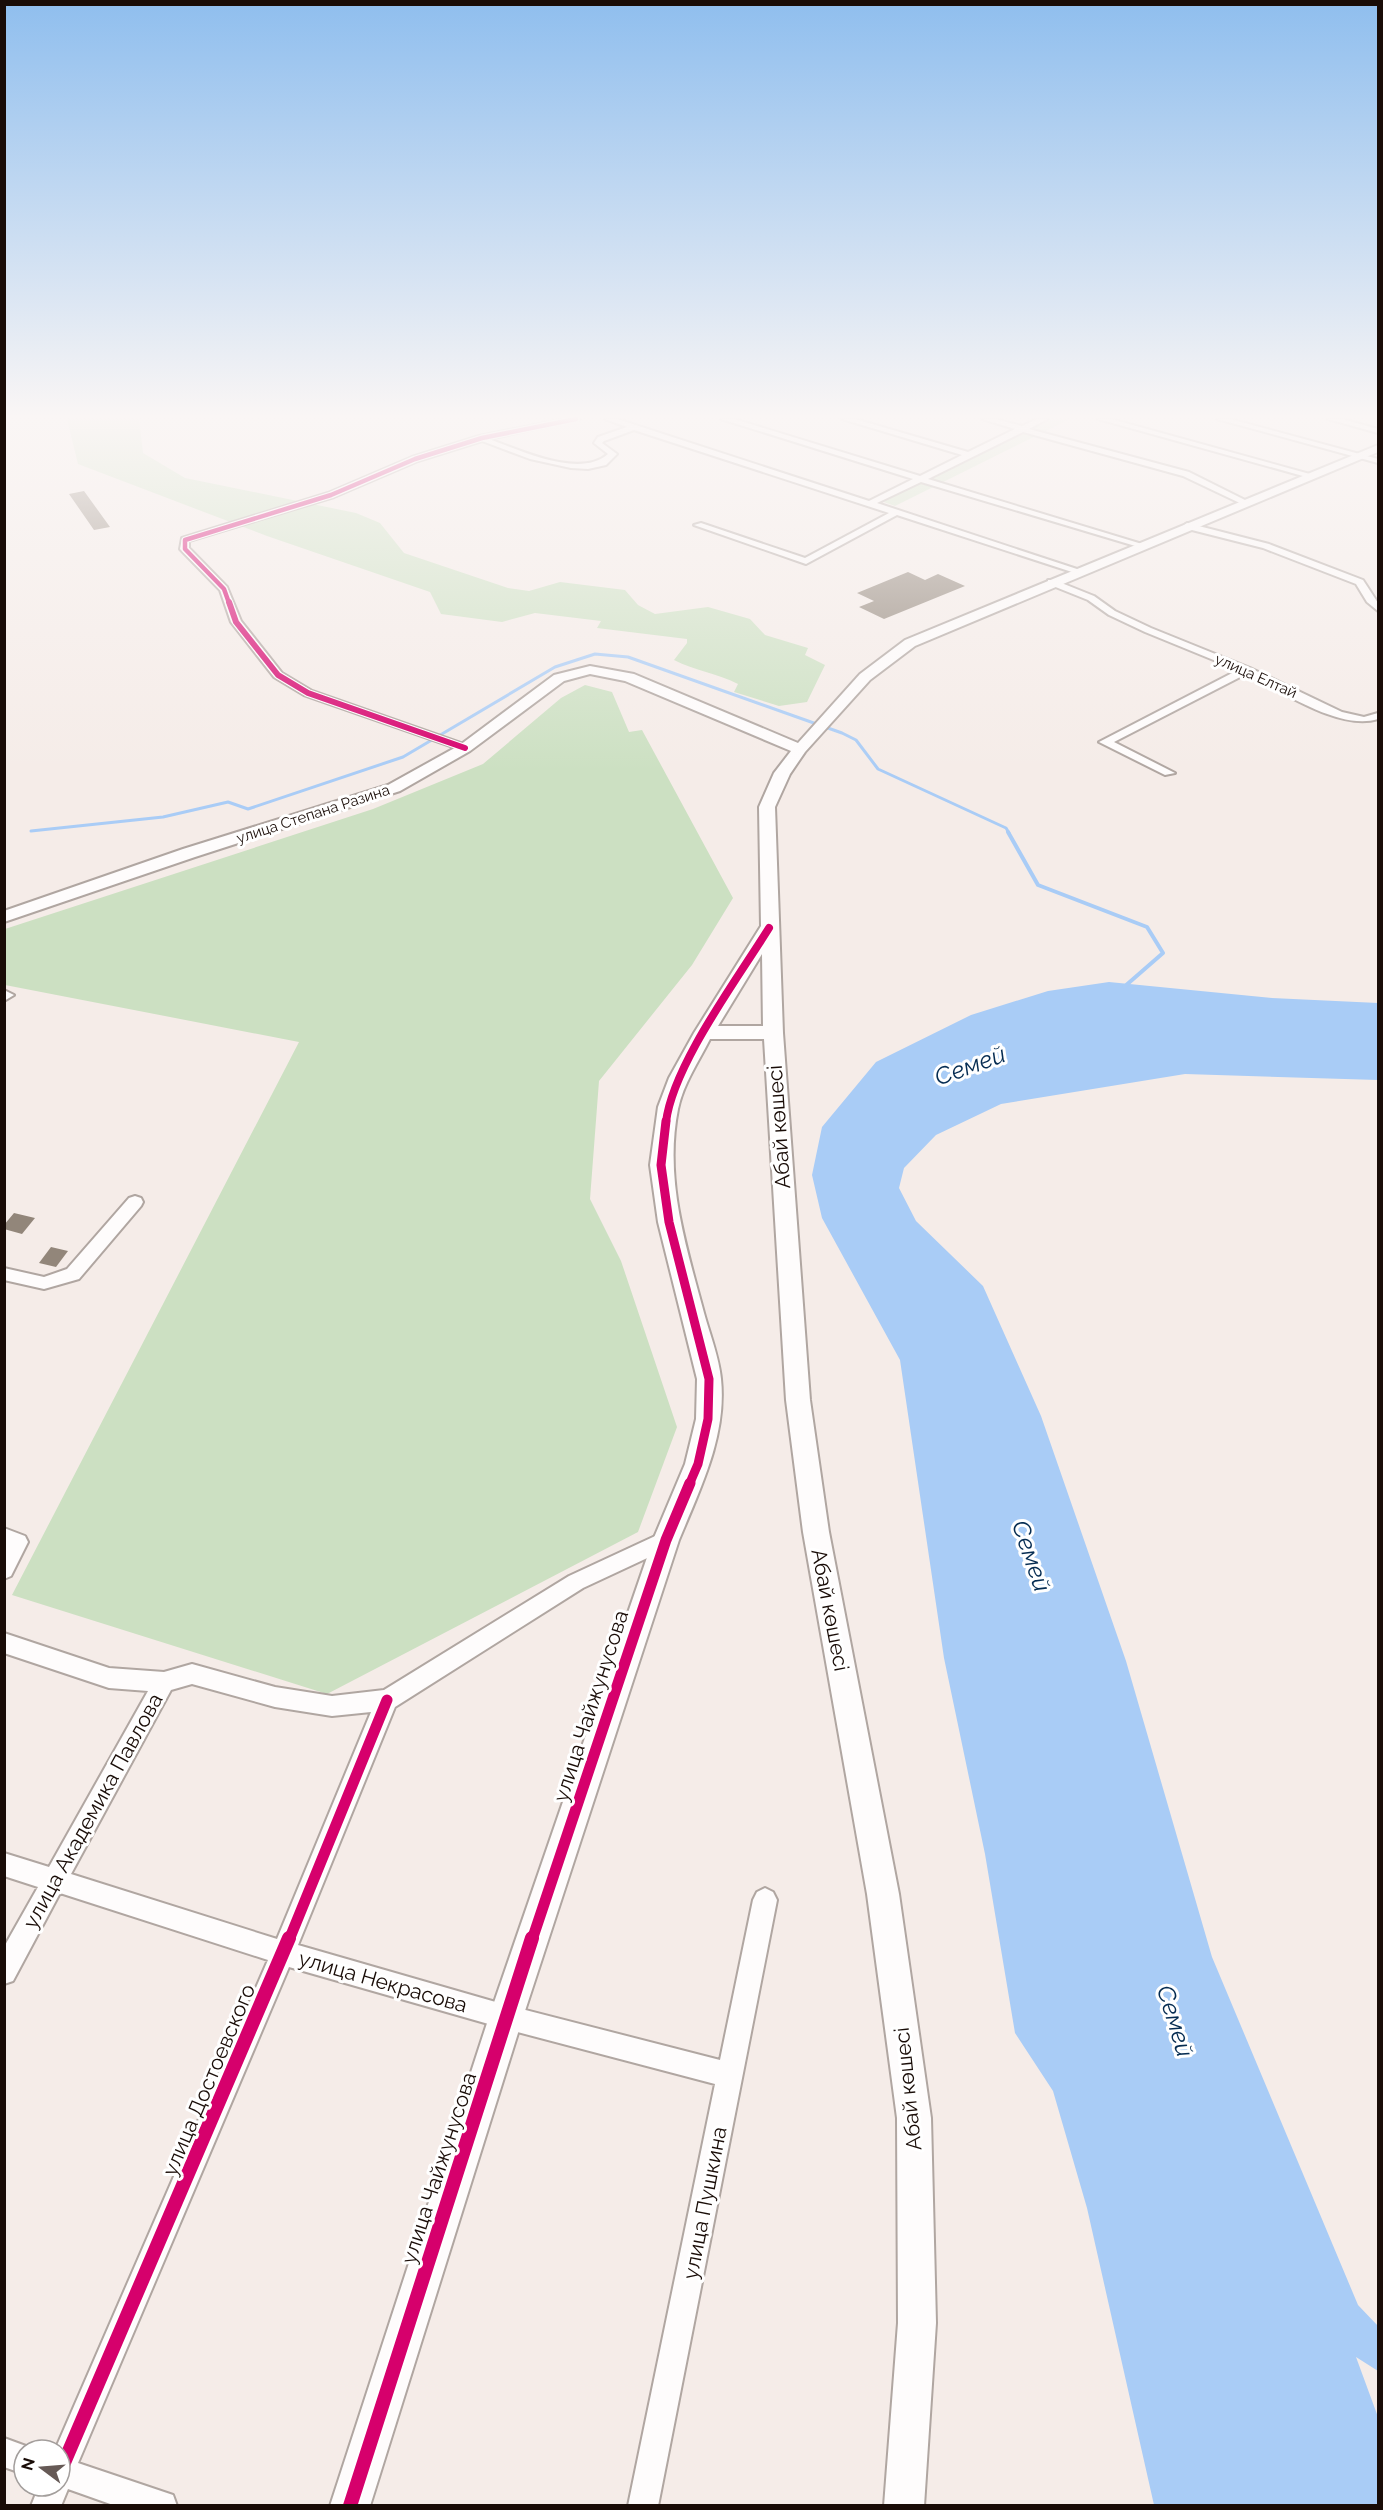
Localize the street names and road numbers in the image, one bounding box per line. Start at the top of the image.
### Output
street label: улица Елтай [1212,650,1300,702]
street label: улица Степана Разина [234,781,392,847]
street label: Абай көшесі [762,1064,795,1190]
street label: Абай көшесі [806,1547,855,1673]
street label: улица Чайжунусова [548,1607,633,1805]
street label: улица Академика Павлова [17,1689,168,1933]
street label: улица Некрасова [296,1945,470,2018]
street label: улица Достоевского [157,1980,260,2179]
street label: Абай көшесі [889,2026,926,2152]
street label: улица Чайжунусова [396,2069,481,2267]
street label: улица Пушкина [677,2124,732,2281]

